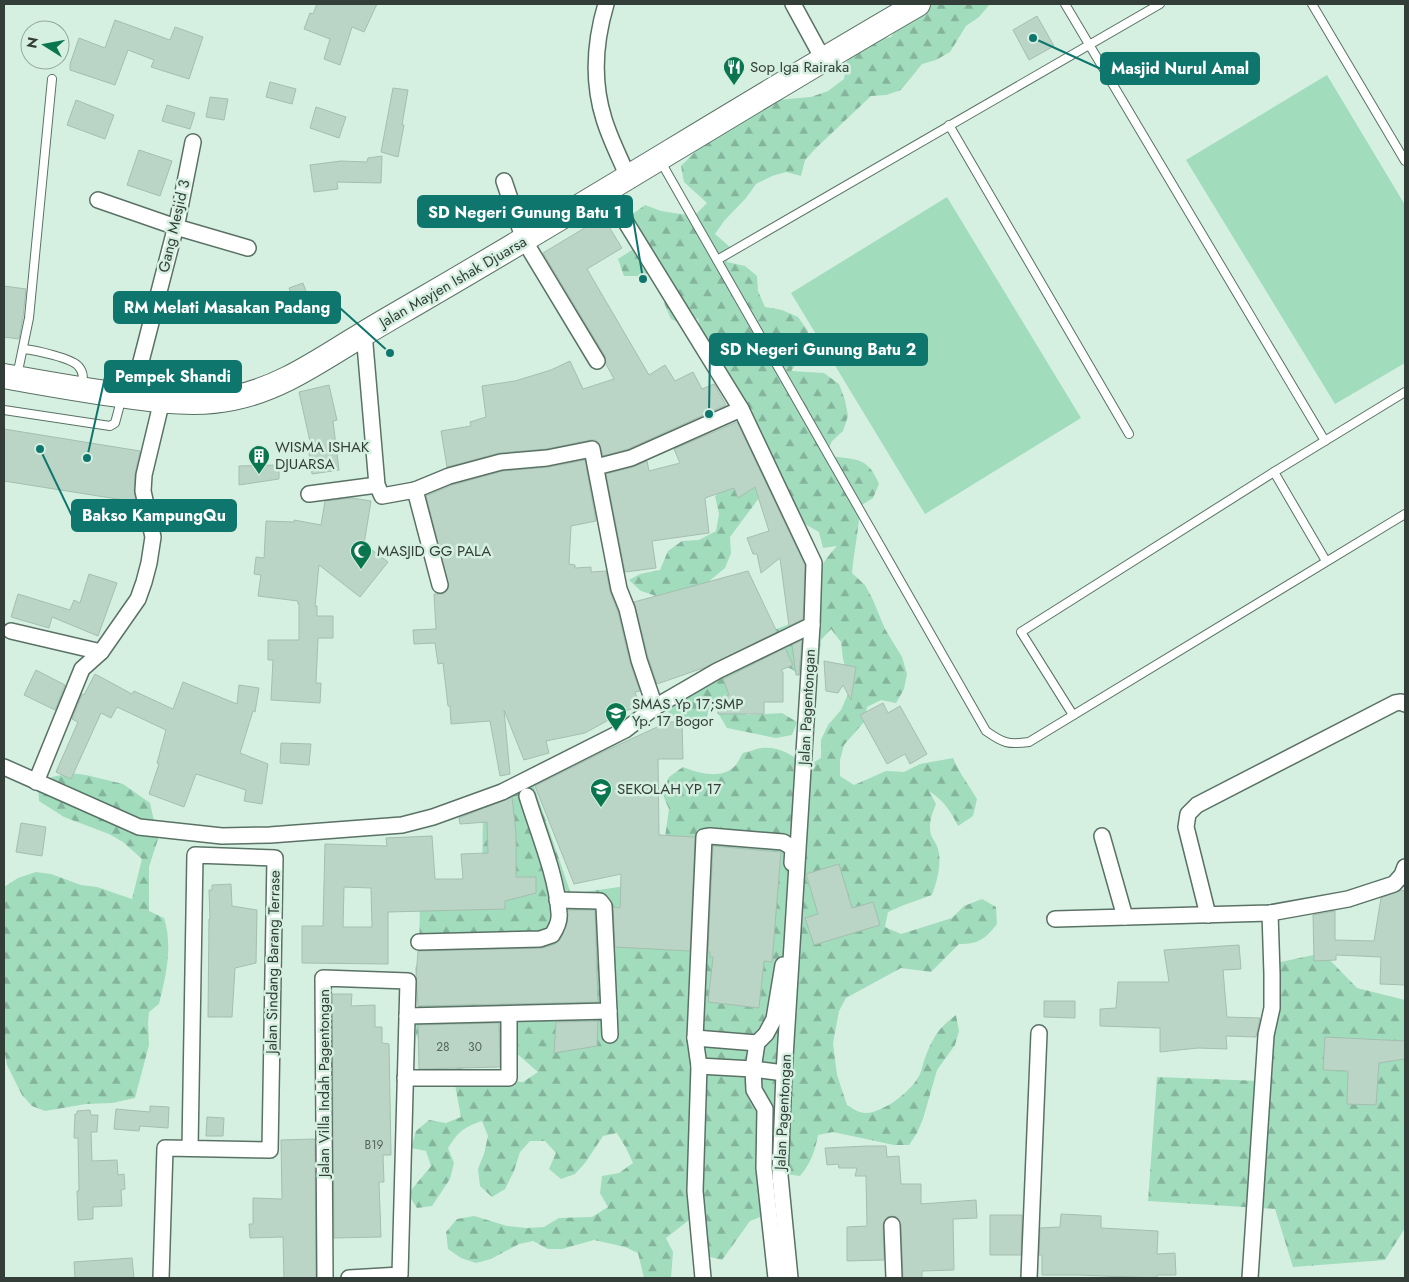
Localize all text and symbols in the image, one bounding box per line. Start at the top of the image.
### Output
north arrow [20,20,70,70]
text: N [21,35,43,50]
callout: Masjid Nurul Amal [1101,53,1259,84]
restaurant icon: Sop Iga Rairaka [722,55,746,86]
place label: Sop Iga Rairaka [750,56,849,78]
text: Masjid Nurul Amal [1111,57,1249,80]
street label: Gang Mesjid 3 [153,177,195,275]
callout: SD Negeri Gunung Batu 1 [418,196,632,227]
text: SD Negeri Gunung Batu 1 [428,201,622,224]
street label: Jalan Mayjen Ishak Djuarsa [373,231,531,334]
callout: RM Melati Masakan Padang [114,292,340,323]
text: RM Melati Masakan Padang [124,296,330,319]
callout: SD Negeri Gunung Batu 2 [710,334,927,365]
text: SD Negeri Gunung Batu 2 [720,338,916,361]
callout: Pempek Shandi [105,361,241,392]
text: Pempek Shandi [115,365,231,388]
place label: WISMA ISHAK DJUARSA [275,436,370,475]
building icon: WISMA ISHAK DJUARSA [247,444,271,475]
callout: Bakso KampungQu [72,500,236,531]
text: Bakso KampungQu [82,504,226,527]
mosque icon: MASJID GG PALA [349,539,373,570]
place label: MASJID GG PALA [377,540,491,562]
street label: Jalan Pagentongan [793,648,821,768]
place label: SMAS Yp 17;SMP Yp. 17 Bogor [632,693,743,732]
school or university icon: SMAS Yp 17;SMP Yp. 17 Bogor [604,701,628,732]
school or university icon: SEKOLAH YP 17 [589,777,613,808]
place label: SEKOLAH YP 17 [617,778,721,800]
street label: Jalan Sindang Barang Terrase [260,870,286,1056]
street label: Jalan Villa Indah Pagentongan [313,989,335,1179]
house number: 28 [436,1038,450,1056]
house number: 30 [468,1038,482,1056]
street label: Jalan Pagentongan [769,1053,797,1173]
house number: B19 [364,1136,384,1154]

